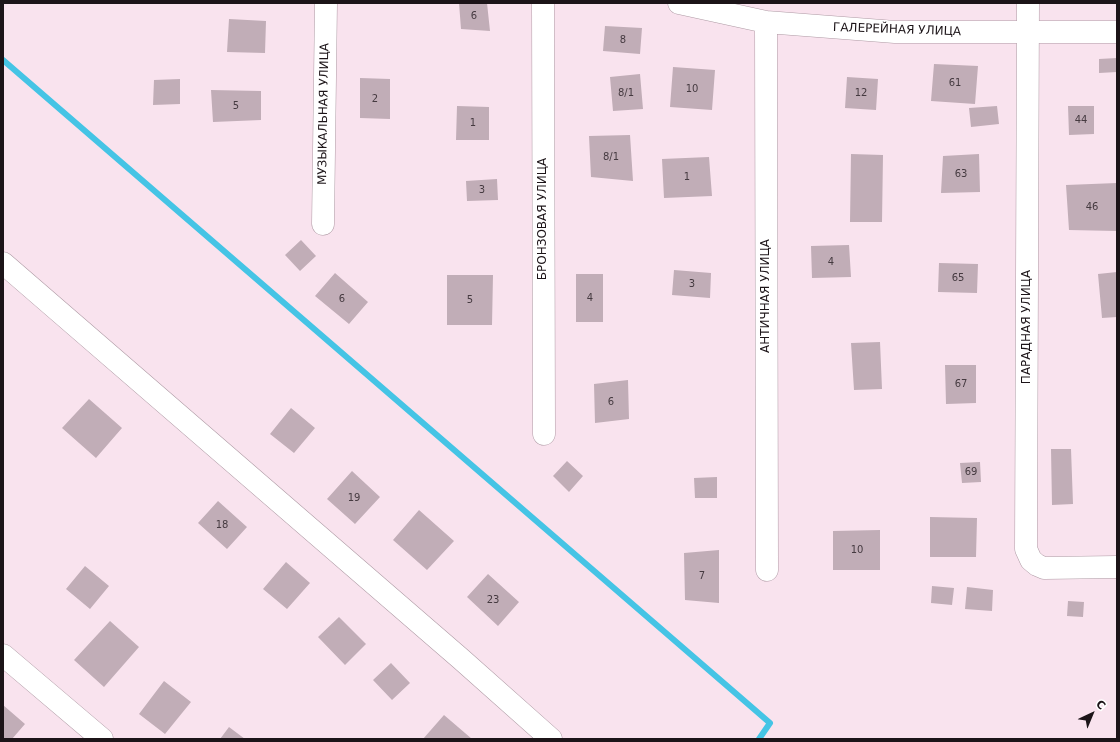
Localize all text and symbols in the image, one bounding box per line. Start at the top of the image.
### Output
house number: 6 [471,10,477,22]
street label: ГАЛЕРЕЙНАЯ УЛИЦА [833,21,961,39]
house number: 8 [620,34,626,46]
street label: МУЗЫКАЛЬНАЯ УЛИЦА [316,43,332,185]
house number: 61 [949,77,961,89]
house number: 10 [686,83,698,95]
house number: 8/1 [618,87,634,99]
house number: 12 [855,87,867,99]
house number: 2 [372,93,378,105]
house number: 5 [233,100,239,112]
house number: 44 [1075,114,1087,126]
house number: 1 [470,117,476,129]
house number: 8/1 [603,151,619,163]
street label: БРОНЗОВАЯ УЛИЦА [536,158,550,280]
house number: 63 [955,168,967,180]
house number: 1 [684,171,690,183]
house number: 3 [479,184,485,196]
house number: 46 [1086,201,1098,213]
street label: АНТИЧНАЯ УЛИЦА [759,239,773,353]
house number: 4 [828,256,834,268]
street label: ПАРАДНАЯ УЛИЦА [1020,270,1034,384]
house number: 65 [952,272,964,284]
house number: 3 [689,278,695,290]
house number: 4 [587,292,593,304]
house number: 6 [339,293,345,305]
house number: 5 [467,294,473,306]
house number: 67 [955,378,967,390]
house number: 6 [608,396,614,408]
house number: 69 [965,466,977,478]
house number: 19 [348,492,360,504]
house number: 18 [216,519,228,531]
house number: 10 [851,544,863,556]
house number: 7 [699,570,705,582]
house number: 23 [487,594,499,606]
north arrow [1072,694,1112,734]
text: С [1093,698,1108,712]

